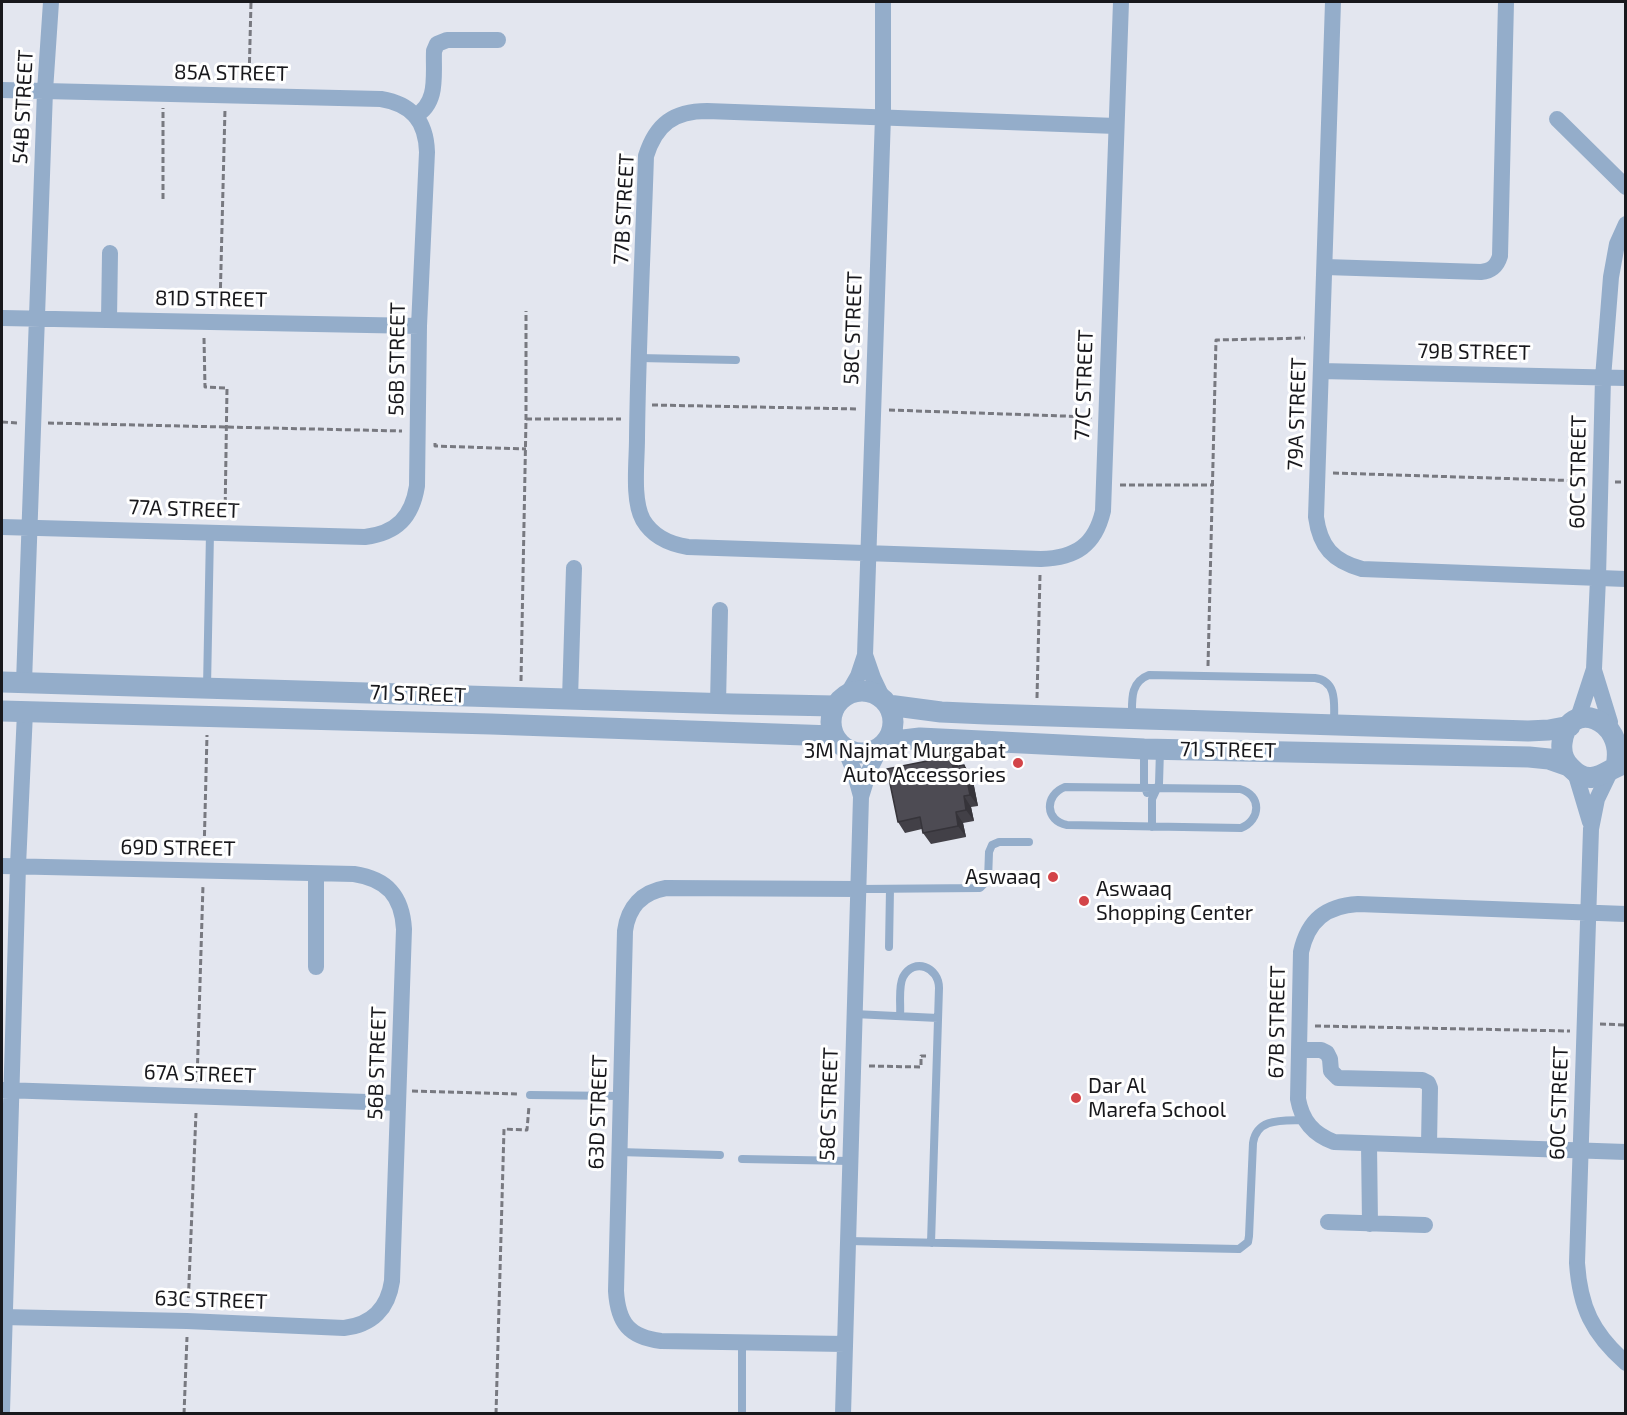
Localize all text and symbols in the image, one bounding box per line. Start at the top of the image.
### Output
street label: 54B STREET [7,49,39,165]
street label: 85A STREET [174,59,288,87]
street label: 77B STREET [608,152,640,266]
street label: 58C STREET [838,271,868,385]
street label: 81D STREET [155,285,267,313]
street label: 56B STREET [383,302,411,416]
street label: 77C STREET [1069,329,1099,441]
street label: 79B STREET [1417,338,1531,366]
street label: 79A STREET [1282,357,1312,471]
street label: 60C STREET [1564,415,1592,529]
street label: 77A STREET [128,494,240,524]
street label: 71 STREET [369,680,467,708]
street label: 71 STREET [1180,737,1276,763]
place label: 3M Najmat Murgabat Auto Accessories [804,738,1006,788]
marker: 3M Najmat Murgabat Auto Accessories [1011,756,1025,770]
street label: 69D STREET [120,834,236,862]
place label: Aswaaq [965,864,1041,890]
marker: Aswaaq [1046,870,1060,884]
place label: Aswaaq Shopping Center [1096,876,1253,926]
marker: Aswaaq Shopping Center [1077,894,1091,908]
street label: 67B STREET [1263,965,1291,1079]
street label: 56B STREET [362,1006,392,1120]
street label: 60C STREET [1544,1046,1574,1160]
street label: 58C STREET [814,1047,844,1161]
street label: 63D STREET [583,1054,613,1170]
street label: 67A STREET [143,1059,257,1089]
place label: Dar Al Marefa School [1088,1073,1226,1123]
marker: Dar Al Marefa School [1069,1091,1083,1105]
street label: 63C STREET [154,1285,268,1315]

